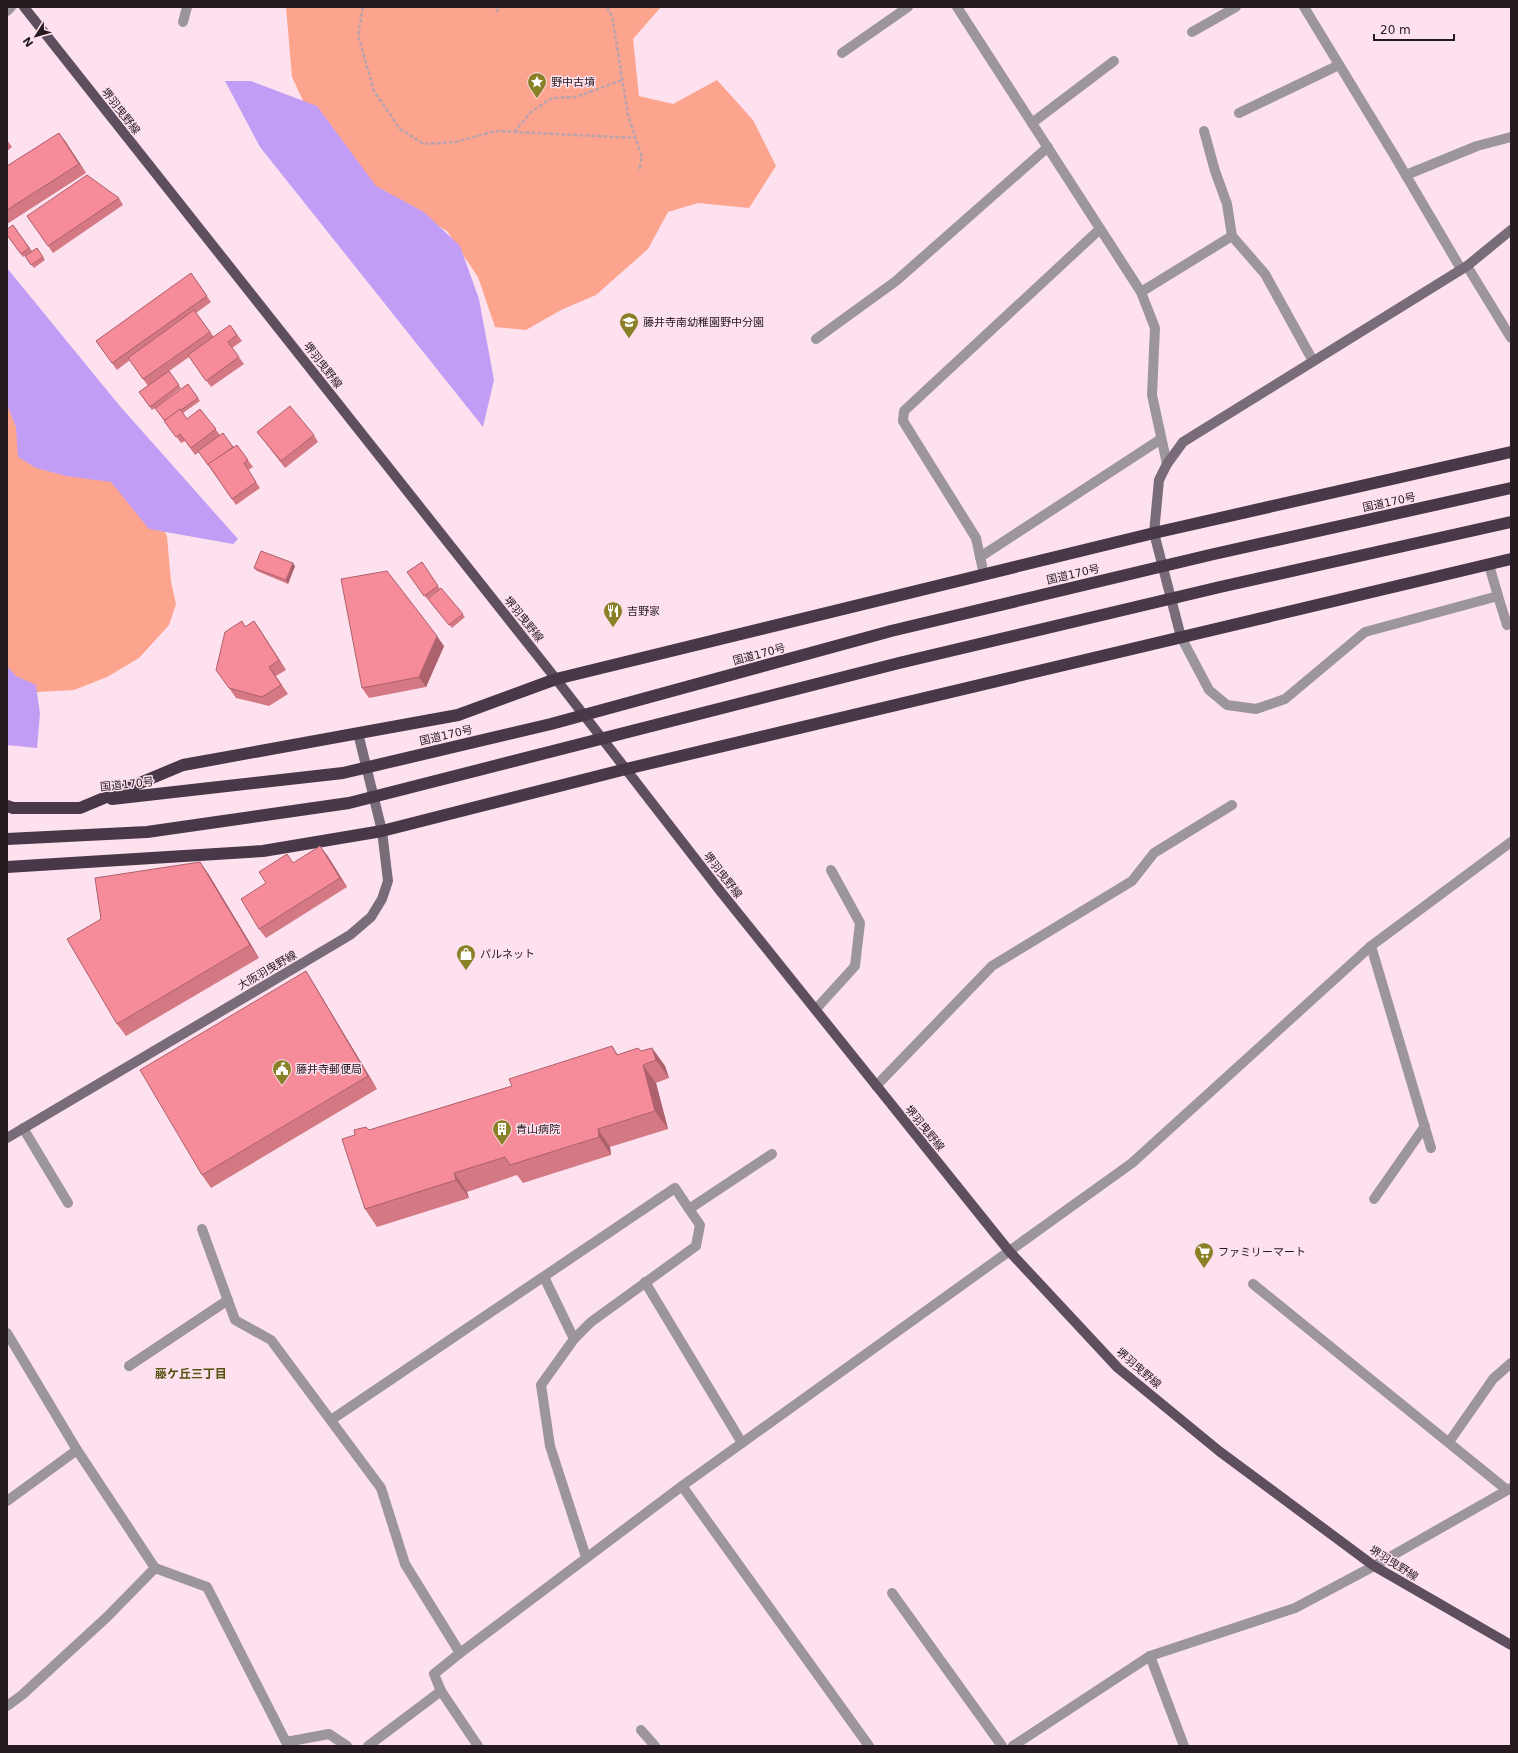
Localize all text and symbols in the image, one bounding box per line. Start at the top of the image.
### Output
north arrow [16,16,56,56]
scale bar [1374,16,1454,42]
text: 20 m [1380,23,1411,37]
text: N [20,34,36,49]
place icon: 野中古墳 [526,71,548,99]
place label: 野中古墳 [551,76,595,89]
street label: 堺羽曳野線 [99,86,143,137]
school or university icon: 藤井寺南幼稚園野中分園 [618,311,640,339]
place label: 藤井寺南幼稚園野中分園 [643,316,764,329]
street label: 堺羽曳野線 [301,340,345,391]
street label: 国道170号 [1361,491,1417,514]
street label: 国道170号 [1045,562,1101,587]
street label: 堺羽曳野線 [501,594,546,645]
restaurant icon: 吉野家 [602,600,624,628]
place label: 吉野家 [627,605,660,618]
street label: 国道170号 [731,641,787,668]
street label: 国道170号 [418,723,474,748]
street label: 国道170号 [100,775,155,794]
street label: 堺羽曳野線 [701,850,745,901]
shop icon: パルネット [455,943,477,971]
street label: 大阪羽曳野線 [235,948,299,993]
place label: パルネット [480,948,535,961]
public building icon: 藤井寺郵便局 [271,1058,293,1086]
place label: 藤井寺郵便局 [296,1063,362,1076]
street label: 堺羽曳野線 [902,1103,947,1154]
building icon: 青山病院 [491,1118,513,1146]
place label: 青山病院 [516,1123,560,1136]
supermarket icon: ファミリーマート [1193,1241,1215,1269]
place label: ファミリーマート [1218,1246,1306,1259]
street label: 堺羽曳野線 [1114,1345,1164,1391]
district label: 藤ケ丘三丁目 [155,1367,227,1381]
street label: 堺羽曳野線 [1367,1543,1421,1584]

